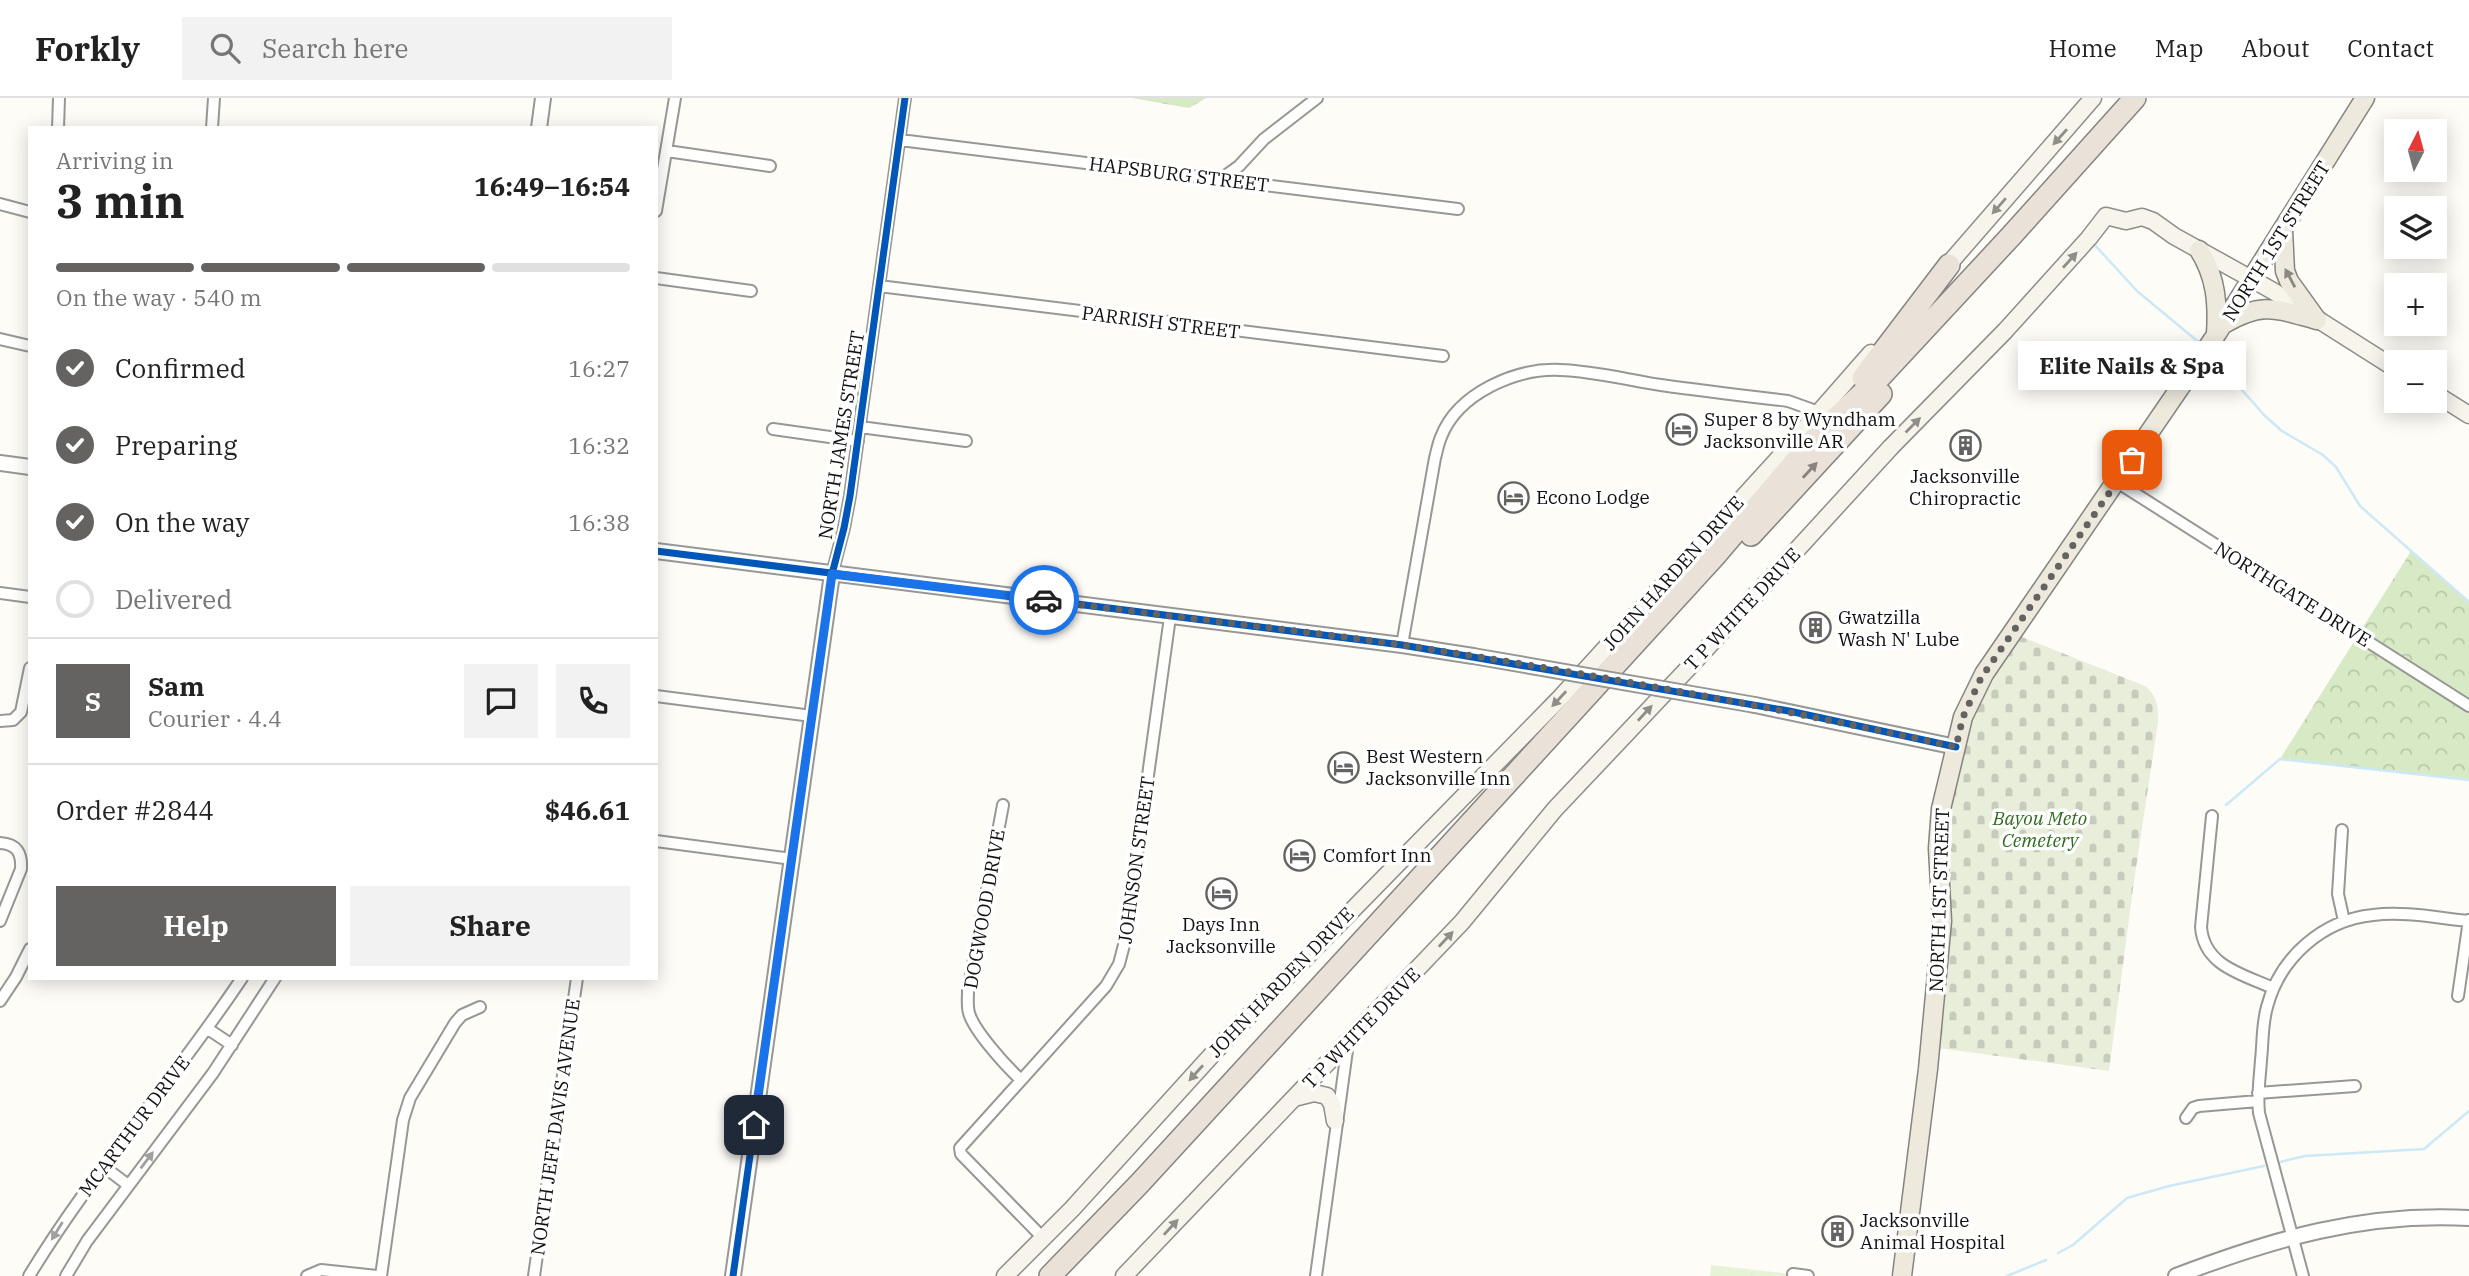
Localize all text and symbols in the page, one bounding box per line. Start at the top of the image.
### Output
search box [182,17,672,80]
text: Forkly [35,27,140,70]
icon: search [206,29,244,67]
text: Search here [262,31,409,65]
text: Home [2049,32,2117,64]
text: Map [2155,32,2203,64]
text: About [2241,32,2309,64]
text: Contact [2347,32,2434,64]
north arrow [2384,119,2446,182]
map controls [2384,119,2447,413]
one-way arrow [2052,128,2068,146]
text: Arriving in [56,145,173,175]
street label: HAPSBURG STREET [1088,151,1270,197]
street label: NORTH 1ST STREET [2217,156,2335,326]
text: 16:49–16:54 [474,169,630,203]
text: 3 min [56,171,185,231]
button: layers [2384,196,2447,259]
one-way arrow [1992,197,2007,214]
one-way arrow [2062,251,2078,269]
one-way arrow [2284,268,2296,288]
button: + [2384,273,2447,336]
text: On the way · 540 m [56,282,262,312]
street label: PARRISH STREET [1080,300,1242,344]
street label: NORTH JAMES STREET [813,329,869,541]
callout: Elite Nails & Spa [2018,341,2246,390]
icon: check [56,349,94,387]
text: Elite Nails & Spa [2039,350,2225,380]
button: − [2384,350,2447,413]
text: Confirmed [115,351,246,385]
text: 16:27 [568,353,630,383]
place label: Super 8 by Wyndham Jacksonville AR [1704,407,1896,453]
hotel icon: Super 8 by Wyndham Jacksonville AR [1664,413,1698,447]
one-way arrow [1904,417,1921,433]
icon: check [56,426,94,464]
text: Preparing [115,428,237,462]
building icon: Jacksonville Chiropractic [1948,428,1982,462]
text: 16:32 [568,430,630,460]
pin [2102,430,2162,490]
icon: bag [2113,441,2151,479]
one-way arrow [1802,461,1818,479]
place label: Jacksonville Chiropractic [1909,464,2021,510]
hotel icon: Econo Lodge [1496,480,1530,514]
place label: Econo Lodge [1536,485,1650,509]
street label: JOHN HARDEN DRIVE [1597,491,1749,655]
icon: check [56,503,94,541]
text: On the way [115,505,249,539]
text: 16:38 [568,507,630,537]
street label: NORTHGATE DRIVE [2210,536,2376,652]
street label: T P WHITE DRIVE [1679,542,1805,676]
courier [1009,565,1079,635]
icon: car [1025,581,1063,619]
text: Delivered [115,582,232,616]
place label: Gwatzilla Wash N' Lube [1838,605,1960,651]
building icon: Gwatzilla Wash N' Lube [1798,611,1832,645]
button: chat [464,664,538,738]
button: phone [556,664,630,738]
text: Sam [148,669,204,703]
text: S [85,684,101,718]
one-way arrow [1551,690,1567,707]
text: Courier · 4.4 [148,703,282,733]
one-way arrow [1637,705,1653,722]
place label: Best Western Jacksonville Inn [1366,744,1511,790]
hotel icon: Best Western Jacksonville Inn [1326,750,1360,784]
street label: JOHNSON STREET [1112,775,1160,945]
text: Order #2844 [56,793,214,827]
text: $46.61 [545,793,630,827]
park label: Bayou Meto Cemetery [1992,806,2087,852]
street label: NORTH 1ST STREET [1924,807,1954,993]
street label: DOGWOOD DRIVE [958,827,1010,991]
hotel icon: Comfort Inn [1283,838,1317,872]
place label: Comfort Inn [1323,843,1432,867]
hotel icon: Days Inn Jacksonville [1204,876,1238,910]
button: Help [56,886,336,966]
button: Share [350,886,630,966]
street label: JOHN HARDEN DRIVE [1203,902,1359,1062]
place label: Days Inn Jacksonville [1166,912,1276,958]
one-way arrow [1438,930,1454,948]
street label: T P WHITE DRIVE [1297,962,1425,1094]
street label: NORTH JEFF DAVIS AVENUE [525,997,585,1257]
street label: MCARTHUR DRIVE [73,1051,195,1201]
one-way arrow [1188,1064,1204,1081]
pin [724,1095,784,1155]
icon: home [735,1106,773,1144]
one-way arrow [140,1151,154,1169]
place label: Jacksonville Animal Hospital [1860,1208,2005,1254]
building icon: Jacksonville Animal Hospital [1820,1214,1854,1248]
one-way arrow [1163,1218,1179,1236]
one-way arrow [51,1222,64,1241]

